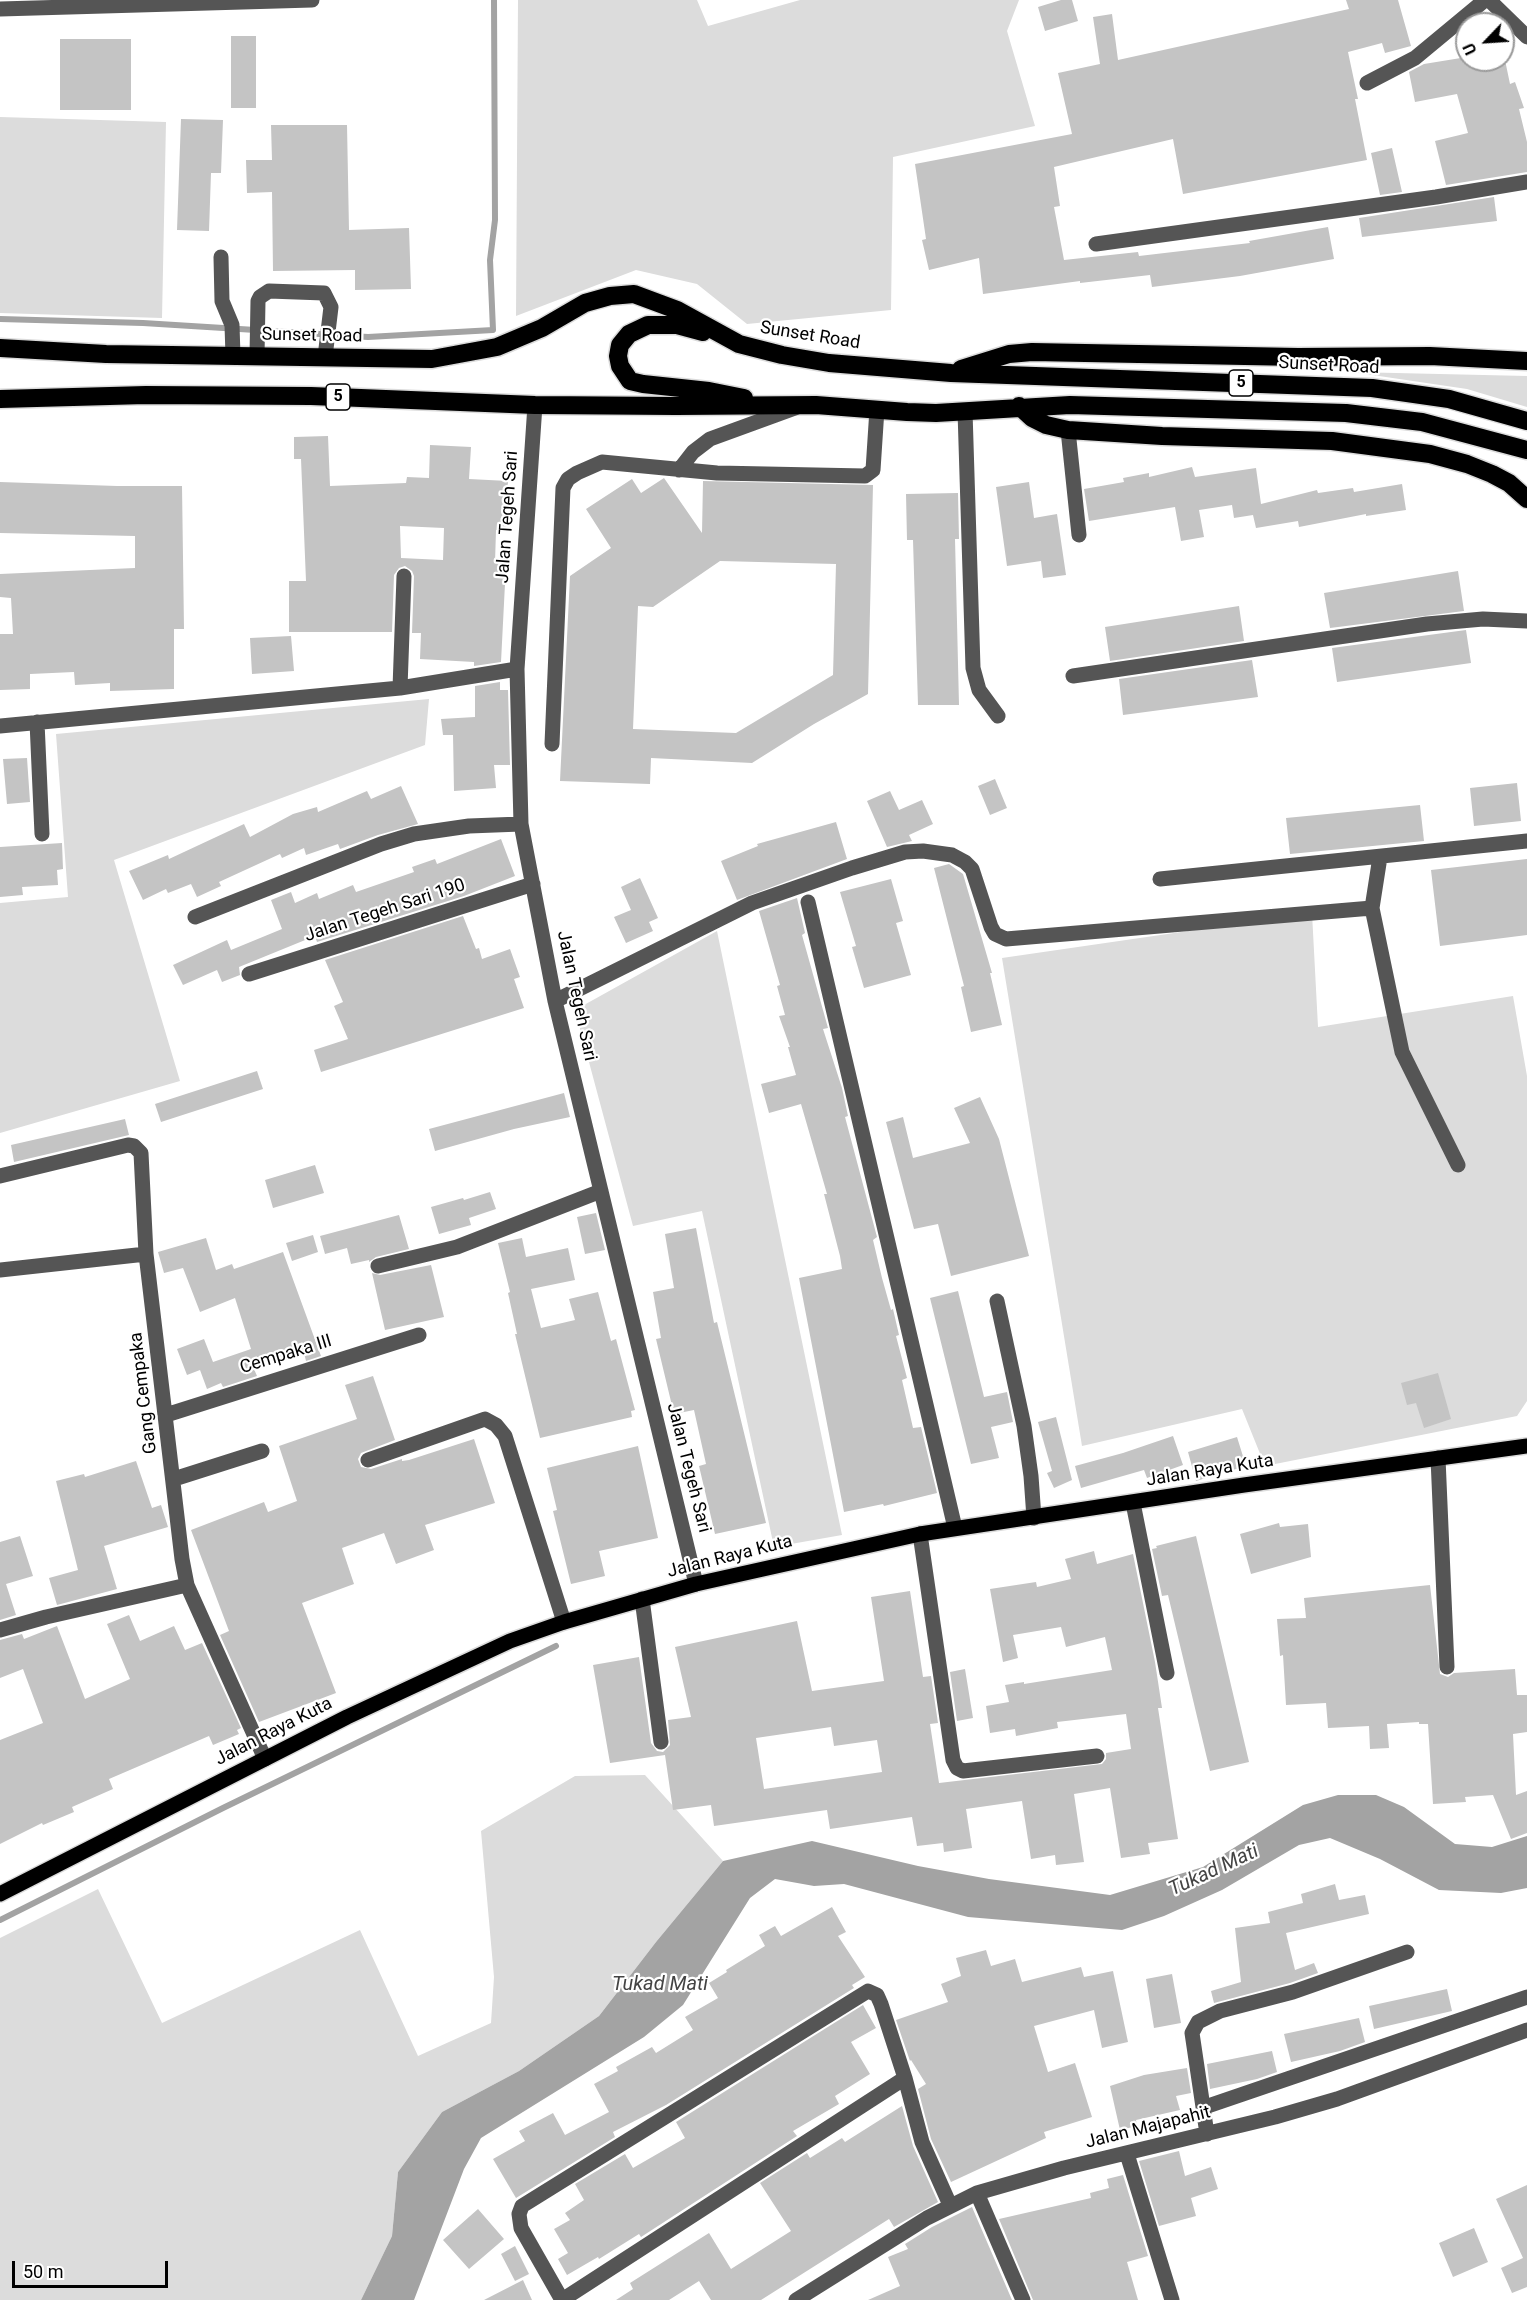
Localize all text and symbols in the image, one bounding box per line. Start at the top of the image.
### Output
north arrow [1455,12,1515,72]
text: U [1459,40,1481,58]
street label: Sunset Road [758,317,862,355]
street label: Sunset Road [261,324,363,348]
street label: Sunset Road [1278,353,1380,379]
road number: 5 [1229,370,1253,396]
road number: 5 [326,384,350,410]
street label: Jalan Tegeh Sari [493,450,523,584]
street label: Jalan Tegeh Sari 190 [302,875,468,947]
street label: Jalan Tegeh Sari [552,929,600,1063]
street label: Gang Cempaka [126,1331,162,1455]
street label: Cempaka III [237,1331,335,1379]
street label: Jalan Tegeh Sari [661,1401,715,1535]
street label: Jalan Raya Kuta [1145,1450,1275,1492]
street label: Jalan Raya Kuta [665,1531,795,1583]
street label: Jalan Raya Kuta [212,1693,336,1771]
water label: Tukad Mati [1165,1840,1263,1902]
water label: Tukad Mati [612,1973,708,1997]
street label: Jalan Majapahit [1083,2102,1213,2154]
scale bar [15,2249,171,2287]
text: 50 m [23,2261,63,2282]

